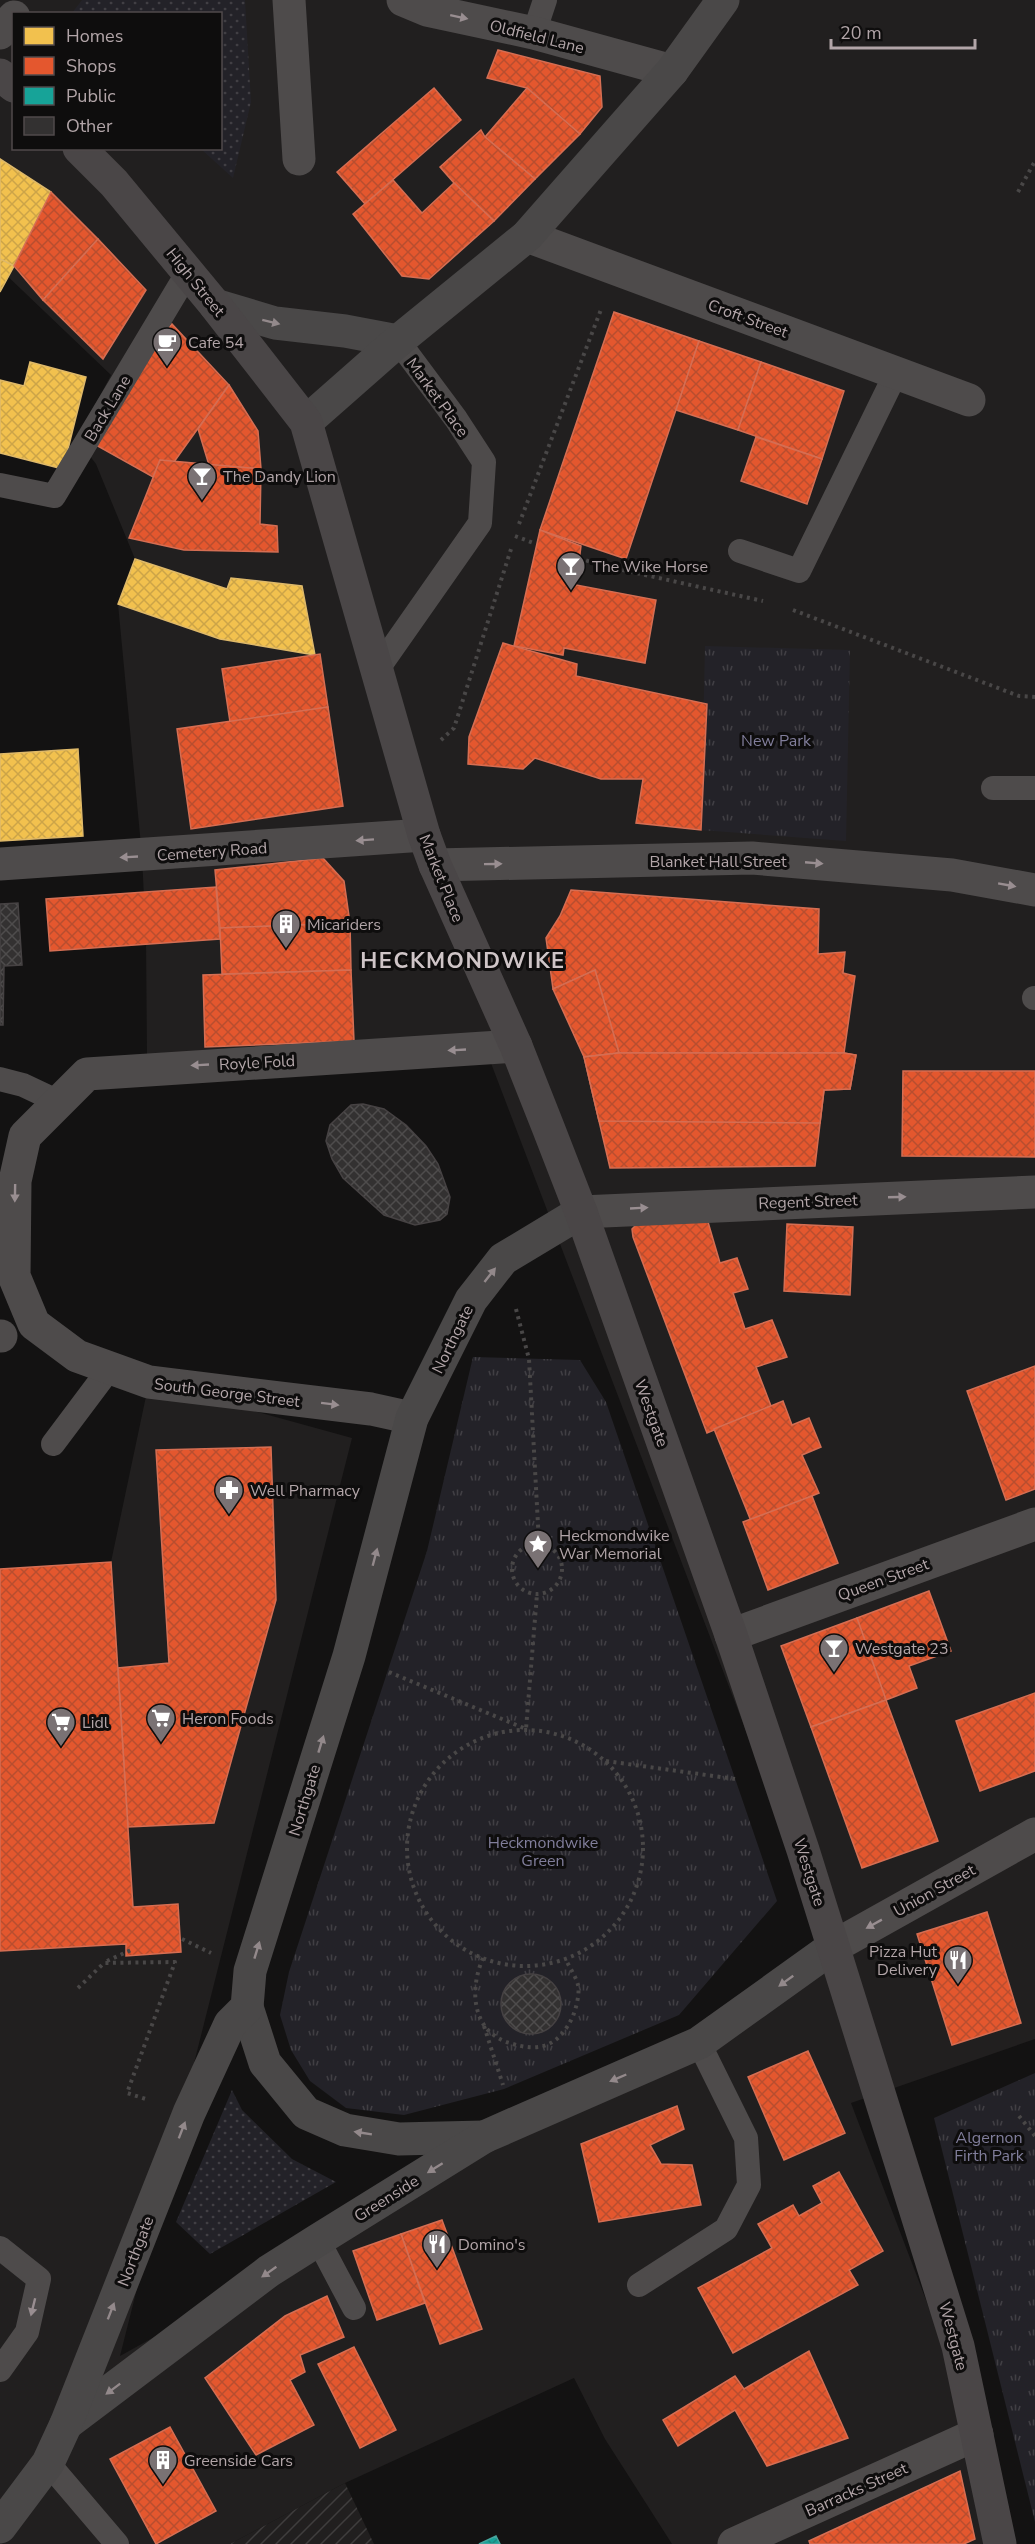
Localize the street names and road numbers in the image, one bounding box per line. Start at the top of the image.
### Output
street label: Oldfield Lane [487,15,586,59]
street label: High Street [161,244,230,322]
street label: Croft Street [705,294,791,344]
street label: Market Place [401,353,473,442]
street label: Back Lane [79,371,136,446]
street label: Market Place [413,831,469,926]
street label: Cemetery Road [156,837,268,867]
street label: Blanket Hall Street [649,851,787,873]
street label: Royle Fold [218,1050,296,1076]
street label: Regent Street [758,1189,858,1215]
street label: Northgate [427,1302,479,1377]
street label: South George Street [153,1373,301,1413]
street label: Westgate [629,1377,673,1450]
street label: Queen Street [835,1553,932,1607]
street label: Northgate [284,1762,326,1839]
street label: Westgate [788,1836,830,1909]
street label: Union Street [890,1859,980,1922]
street label: Greenside [350,2170,423,2227]
street label: Northgate [112,2213,159,2290]
street label: Westgate [933,2299,973,2373]
street label: Barracks Street [802,2457,911,2522]

